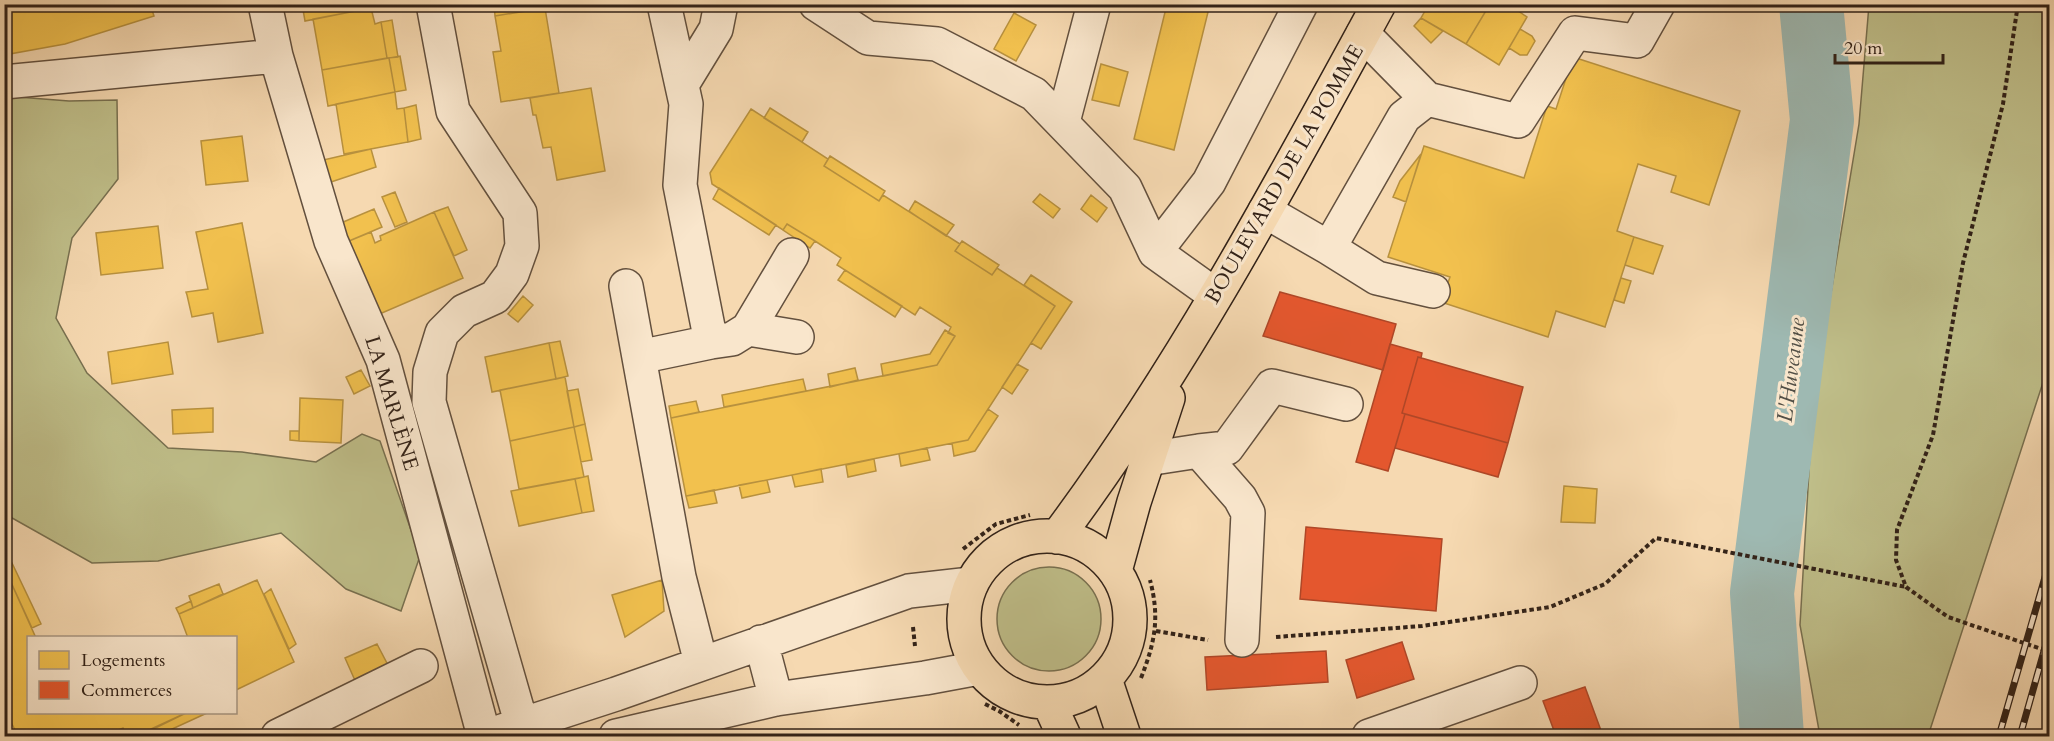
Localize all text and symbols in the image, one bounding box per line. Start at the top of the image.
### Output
scale bar [1835,27,1943,65]
text: 20 m [1844,36,1883,61]
street label: BOULEVARD DE LA POMME [1198,39,1371,309]
water label: L'Huveaune [1770,316,1812,424]
street label: LA MARLÈNE [357,332,426,474]
legend [27,636,237,714]
text: Logements [81,648,165,673]
text: Commerces [81,678,172,703]

